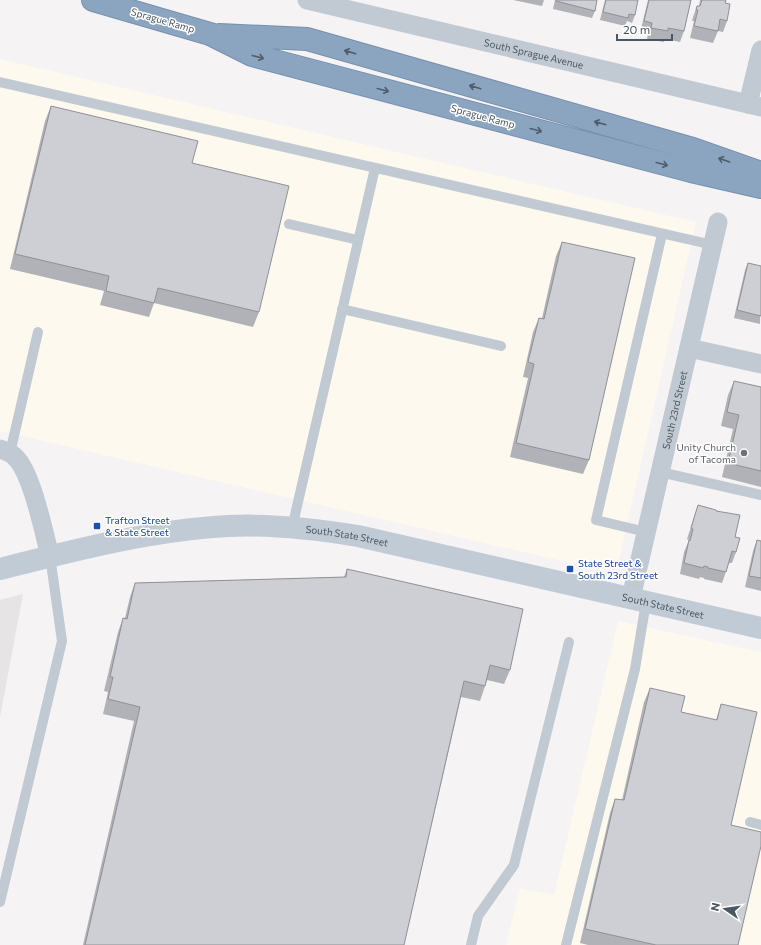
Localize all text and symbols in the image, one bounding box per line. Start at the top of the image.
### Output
street label: Sprague Ramp [130,5,196,35]
scale bar [617,16,672,42]
text: 20 m [623,22,650,36]
street label: South Sprague Avenue [483,36,585,71]
one-way arrow [343,48,356,55]
one-way arrow [251,53,264,61]
one-way arrow [468,83,481,90]
one-way arrow [377,87,390,94]
street label: Sprague Ramp [450,102,516,130]
one-way arrow [593,119,606,126]
one-way arrow [529,127,542,135]
one-way arrow [718,156,731,163]
one-way arrow [655,161,668,168]
street label: South 23rd Street [660,369,689,450]
place label: Unity Church of Tacoma [677,441,736,465]
marker: Unity Church of Tacoma [739,448,749,458]
place label: Trafton Street & State Street [105,514,170,538]
marker: Trafton Street & State Street [92,521,102,531]
street label: South State Street [305,523,389,549]
place label: State Street & South 23rd Street [578,557,658,581]
marker: State Street & South 23rd Street [565,564,575,574]
street label: South State Street [621,590,705,621]
north arrow [705,889,745,929]
text: N [708,901,722,912]

